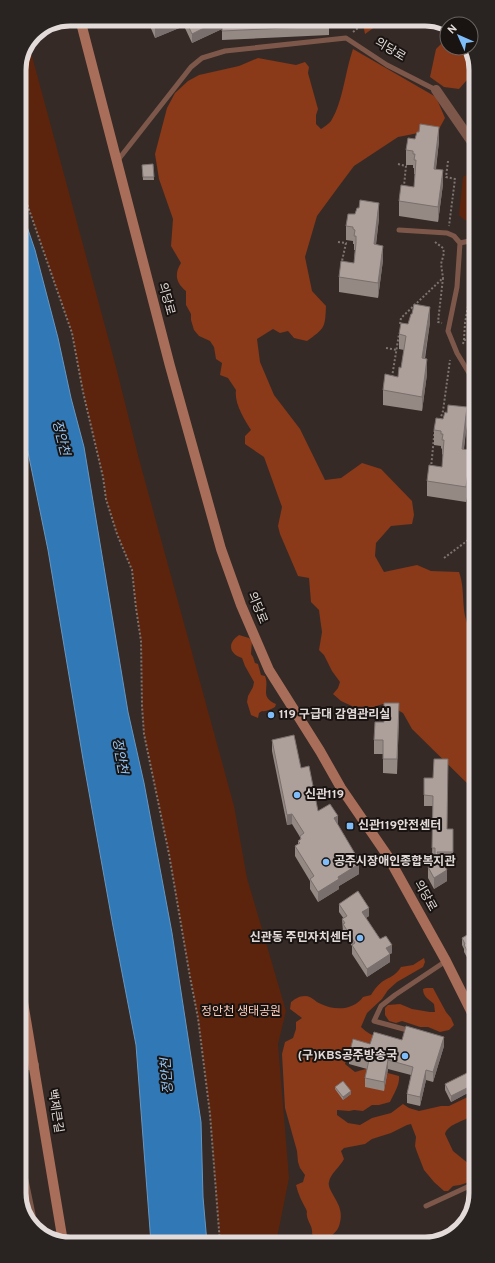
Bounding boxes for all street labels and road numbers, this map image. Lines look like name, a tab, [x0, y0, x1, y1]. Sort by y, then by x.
street label: 의당로	[372, 35, 408, 65]
street label: 의당로	[154, 281, 178, 317]
street label: 의당로	[243, 590, 271, 626]
street label: 의당로	[410, 878, 440, 914]
street label: 백제큰길	[44, 1088, 66, 1134]

